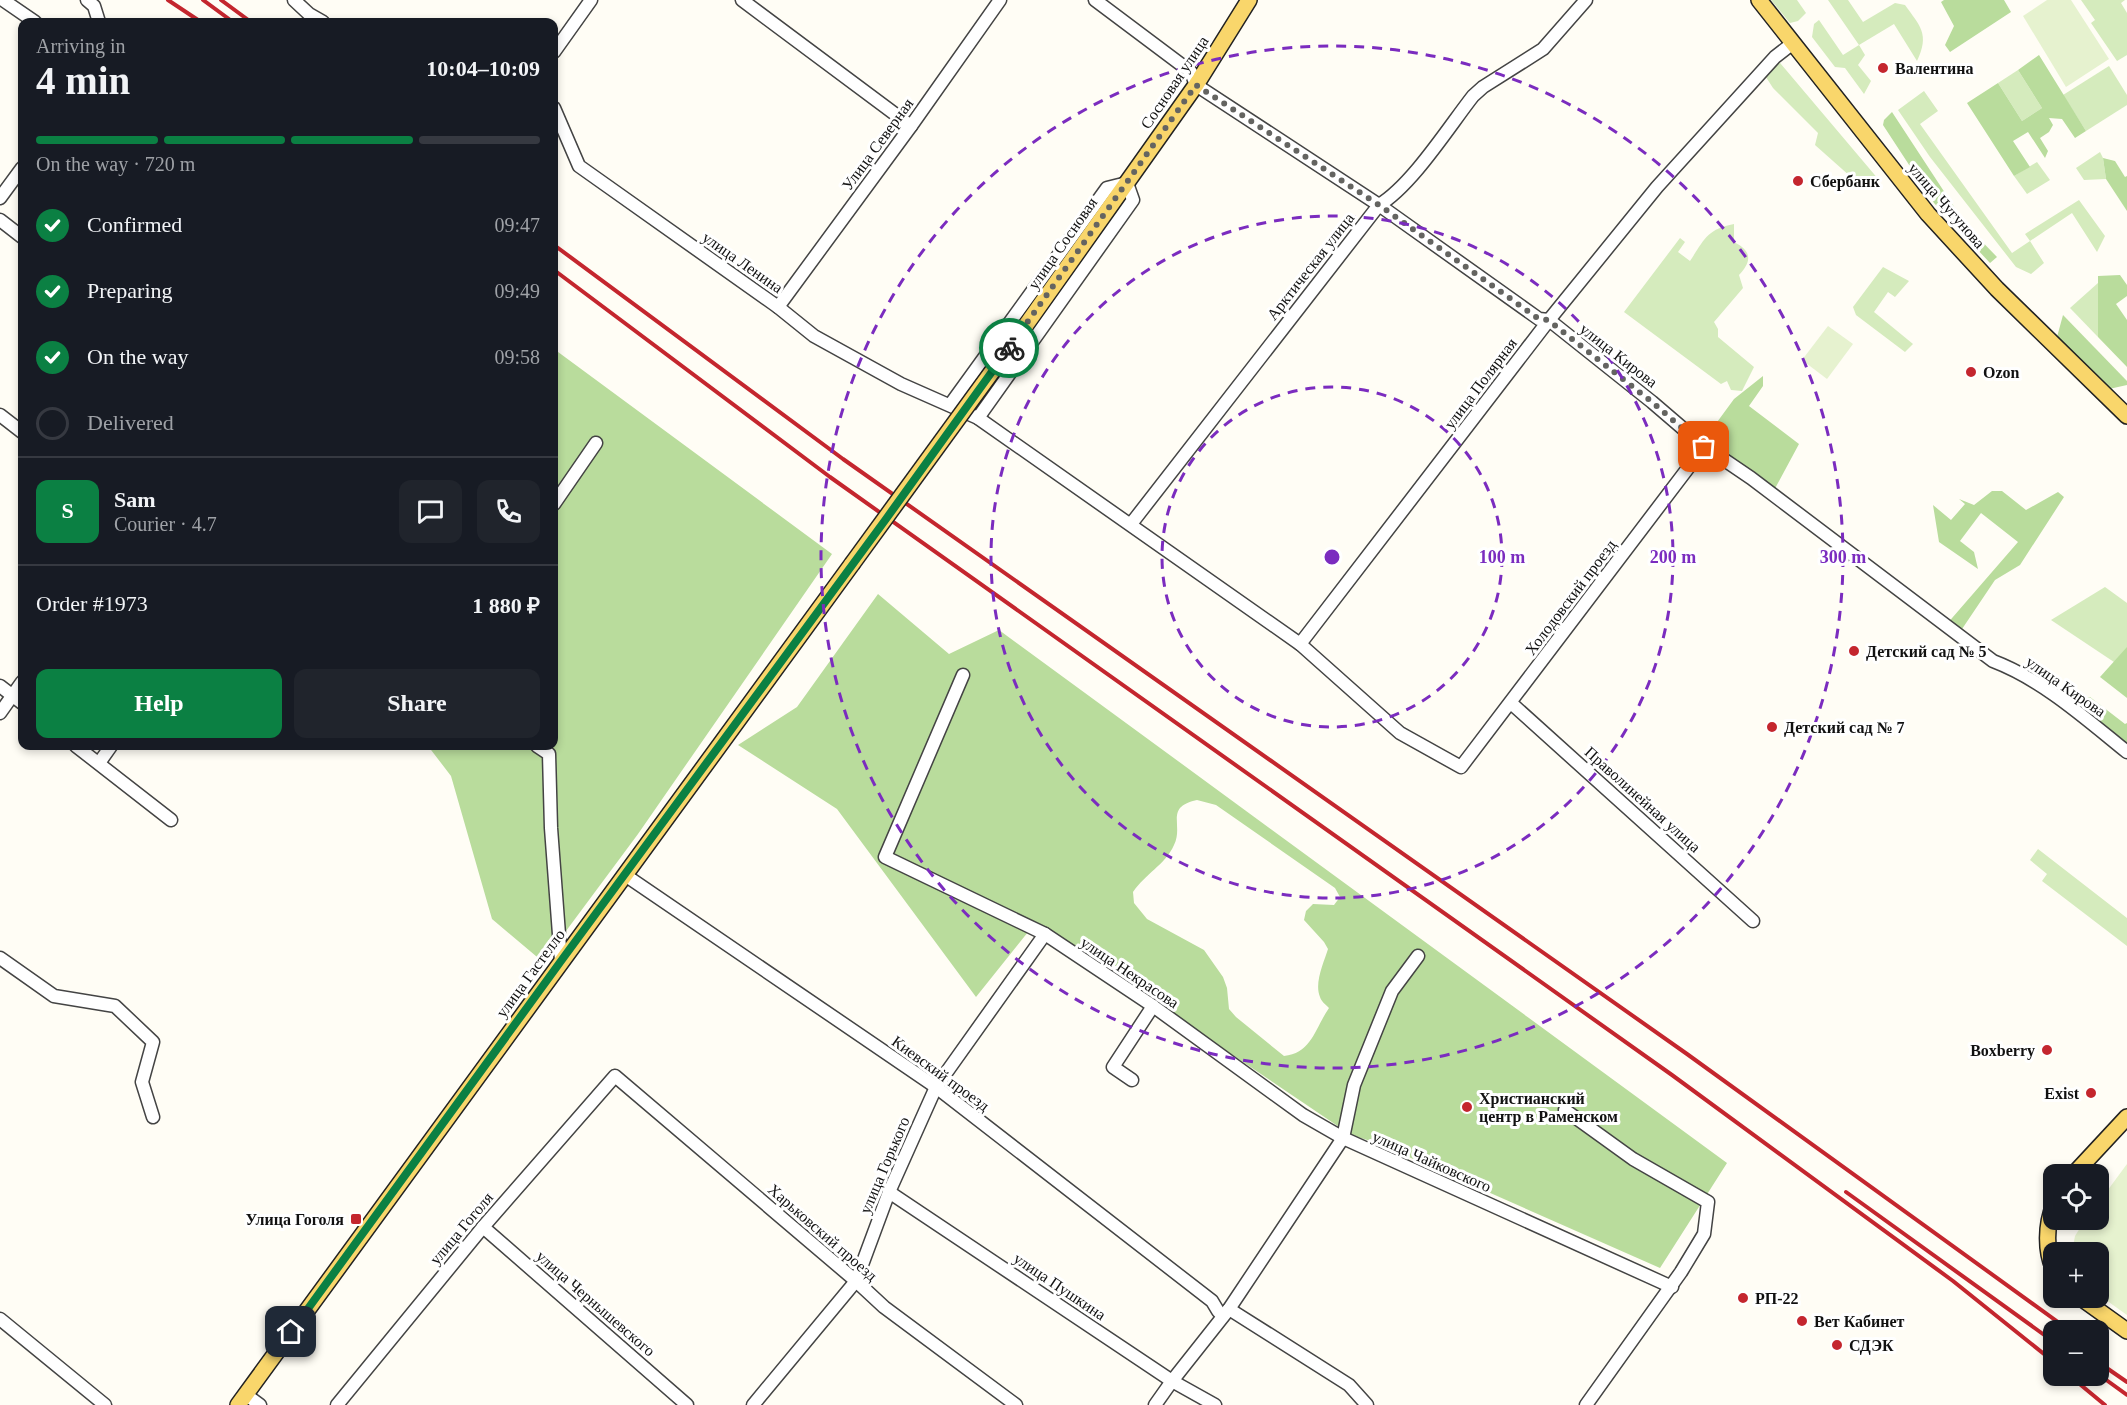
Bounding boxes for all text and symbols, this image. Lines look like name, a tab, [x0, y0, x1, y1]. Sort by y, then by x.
street label: Сосновая улица	[1137, 33, 1212, 132]
text: Arriving in	[36, 35, 125, 57]
text: 10:04–10:09	[426, 56, 540, 81]
text: 4 min	[36, 59, 130, 102]
place label: Валентина	[1895, 60, 1973, 77]
marker: Валентина	[1876, 61, 1890, 75]
street label: Улица Северная	[838, 95, 918, 194]
text: On the way · 720 m	[36, 153, 195, 175]
street label: улица Чугунова	[1904, 159, 1988, 252]
place label: Сбербанк	[1810, 173, 1881, 191]
marker: Сбербанк	[1791, 174, 1805, 188]
street label: улица Сосновая	[1024, 194, 1102, 293]
icon: check	[36, 209, 69, 242]
street label: Арктическая улица	[1263, 210, 1358, 324]
text: Confirmed	[87, 212, 182, 237]
text: 09:47	[494, 214, 540, 236]
street label: улица Ленина	[699, 228, 786, 297]
icon: check	[36, 275, 69, 308]
text: Preparing	[87, 278, 173, 303]
text: 09:49	[494, 280, 540, 302]
courier	[979, 318, 1039, 378]
street label: улица Кирова	[1576, 320, 1661, 392]
icon: bike	[993, 332, 1026, 365]
street label: улица Полярная	[1441, 334, 1521, 433]
icon: check	[36, 341, 69, 374]
text: On the way	[87, 344, 188, 369]
text: 09:58	[494, 346, 540, 368]
place label: Ozon	[1983, 364, 2020, 381]
marker: Ozon	[1964, 365, 1978, 379]
text: Delivered	[87, 410, 174, 435]
pin	[1678, 421, 1729, 472]
icon: bag	[1687, 430, 1720, 463]
button: chat	[399, 480, 462, 543]
button: phone	[477, 480, 540, 543]
text: Sam	[114, 487, 156, 512]
text: S	[61, 498, 74, 523]
text: Courier · 4.7	[114, 513, 217, 535]
street label: Холодовский проезд	[1522, 536, 1620, 659]
centre of rings	[1322, 547, 1342, 567]
text: 100 m	[1479, 547, 1525, 567]
text: 200 m	[1650, 547, 1696, 567]
text: 300 m	[1820, 547, 1866, 567]
text: Order #1973	[36, 591, 148, 616]
text: 1 880 ₽	[472, 593, 540, 618]
place label: Детский сад № 5	[1866, 643, 1987, 661]
marker: Детский сад № 5	[1847, 644, 1861, 658]
street label: улица Кирова	[2022, 653, 2109, 721]
button: Help	[36, 669, 282, 738]
button: Share	[294, 669, 540, 738]
place label: Детский сад № 7	[1784, 719, 1905, 737]
marker: Детский сад № 7	[1765, 720, 1779, 734]
street label: Праволинейная улица	[1581, 743, 1704, 856]
street label: улица Гастелло	[493, 926, 569, 1021]
street label: улица Некрасова	[1077, 933, 1182, 1012]
street label: Киевский проезд	[888, 1032, 993, 1115]
place label: Boxberry	[1970, 1042, 2035, 1060]
marker: Boxberry	[2040, 1043, 2054, 1057]
place label: Exist	[2044, 1085, 2080, 1102]
marker: Exist	[2084, 1086, 2098, 1100]
place label: Христианский центр в Раменском	[1479, 1090, 1618, 1126]
marker: Христианский центр в Раменском	[1460, 1100, 1474, 1114]
street label: улица Горького	[856, 1114, 913, 1217]
street label: улица Чайковского	[1369, 1128, 1494, 1196]
map controls	[2043, 1164, 2109, 1386]
button: locate	[2043, 1164, 2109, 1230]
street label: Харьковский проезд	[764, 1180, 881, 1285]
street label: улица Гоголя	[426, 1188, 498, 1268]
place label: Улица Гоголя	[246, 1211, 344, 1228]
marker: Улица Гоголя	[349, 1212, 363, 1226]
button: +	[2043, 1242, 2109, 1308]
street label: улица Чернышевского	[532, 1247, 658, 1360]
street label: улица Пушкина	[1010, 1249, 1109, 1324]
place label: РП-22	[1755, 1290, 1799, 1307]
marker: РП-22	[1736, 1291, 1750, 1305]
pin	[265, 1306, 316, 1357]
place label: Вет Кабинет	[1814, 1313, 1905, 1330]
marker: Вет Кабинет	[1795, 1314, 1809, 1328]
icon: home	[274, 1315, 307, 1348]
button: −	[2043, 1320, 2109, 1386]
place label: СДЭК	[1849, 1337, 1894, 1355]
marker: СДЭК	[1830, 1338, 1844, 1352]

